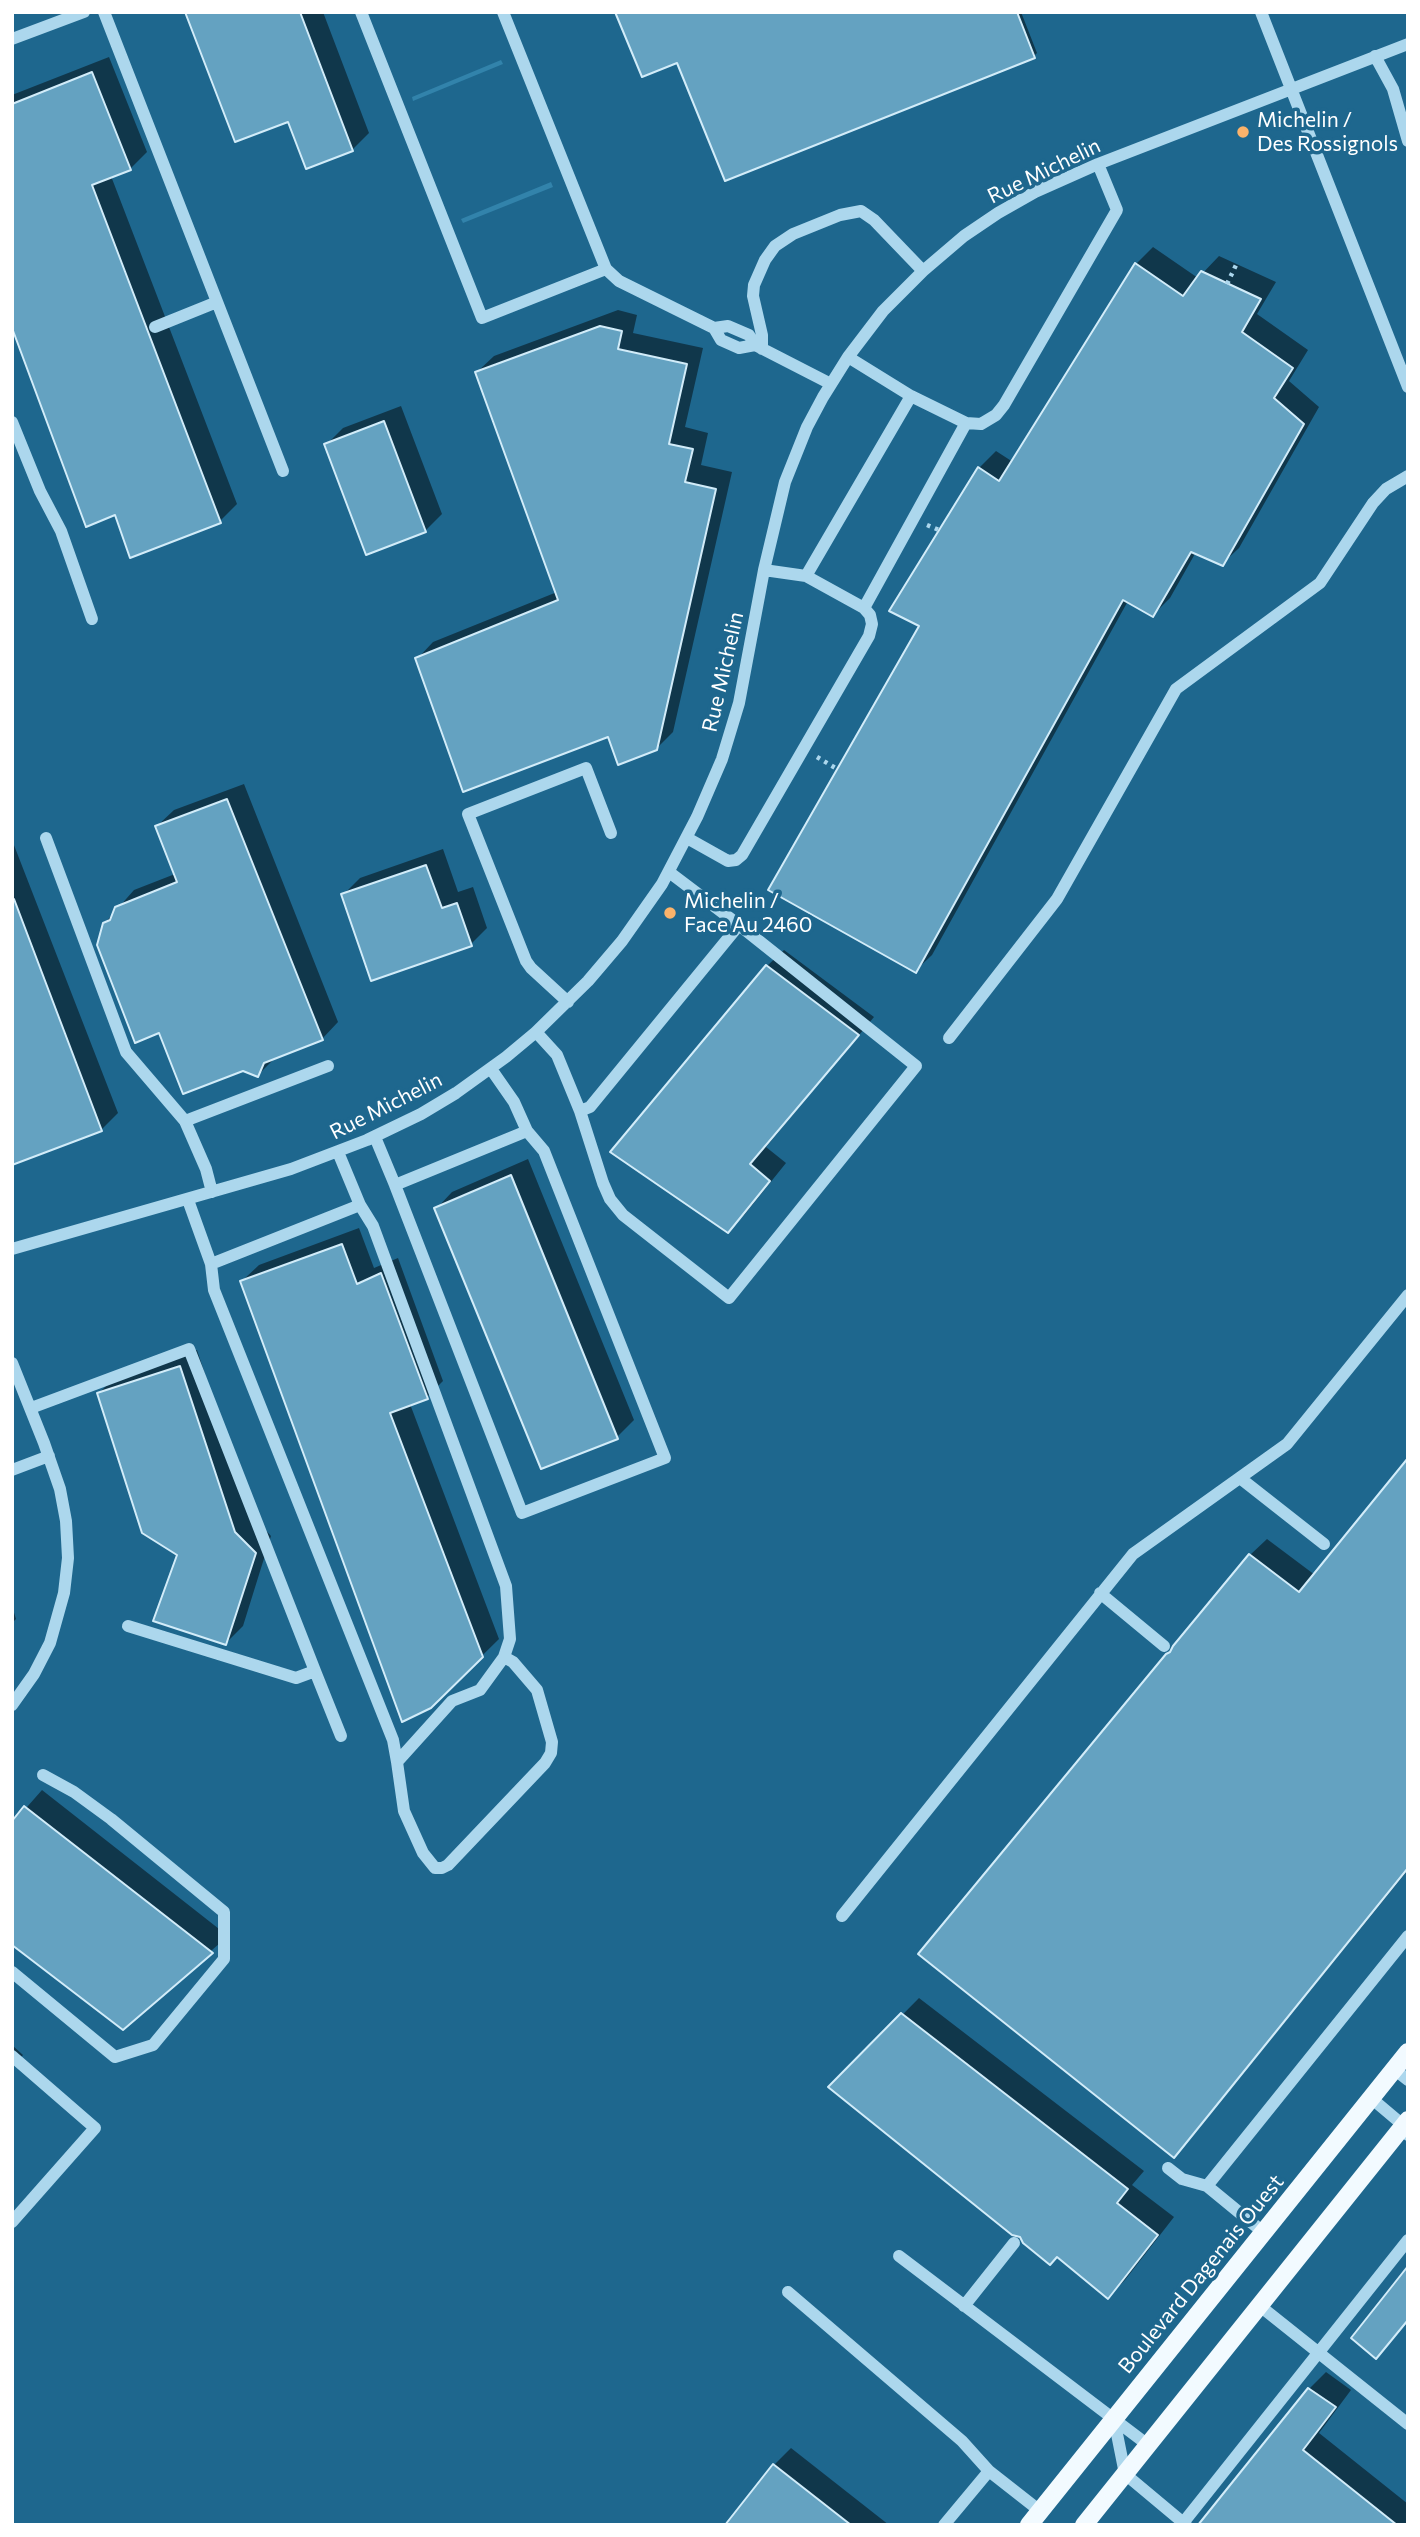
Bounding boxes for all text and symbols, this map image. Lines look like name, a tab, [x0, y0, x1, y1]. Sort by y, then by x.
place label: Michelin / Des Rossignols	[1257, 107, 1398, 157]
marker: Michelin / Des Rossignols	[1235, 124, 1251, 140]
street label: Rue Michelin	[983, 133, 1105, 209]
street label: Rue Michelin	[697, 609, 749, 735]
place label: Michelin / Face Au 2460	[684, 888, 812, 938]
marker: Michelin / Face Au 2460	[662, 905, 678, 921]
street label: Rue Michelin	[326, 1067, 446, 1145]
street label: Boulevard Dagenais Ouest	[1113, 2170, 1289, 2378]

